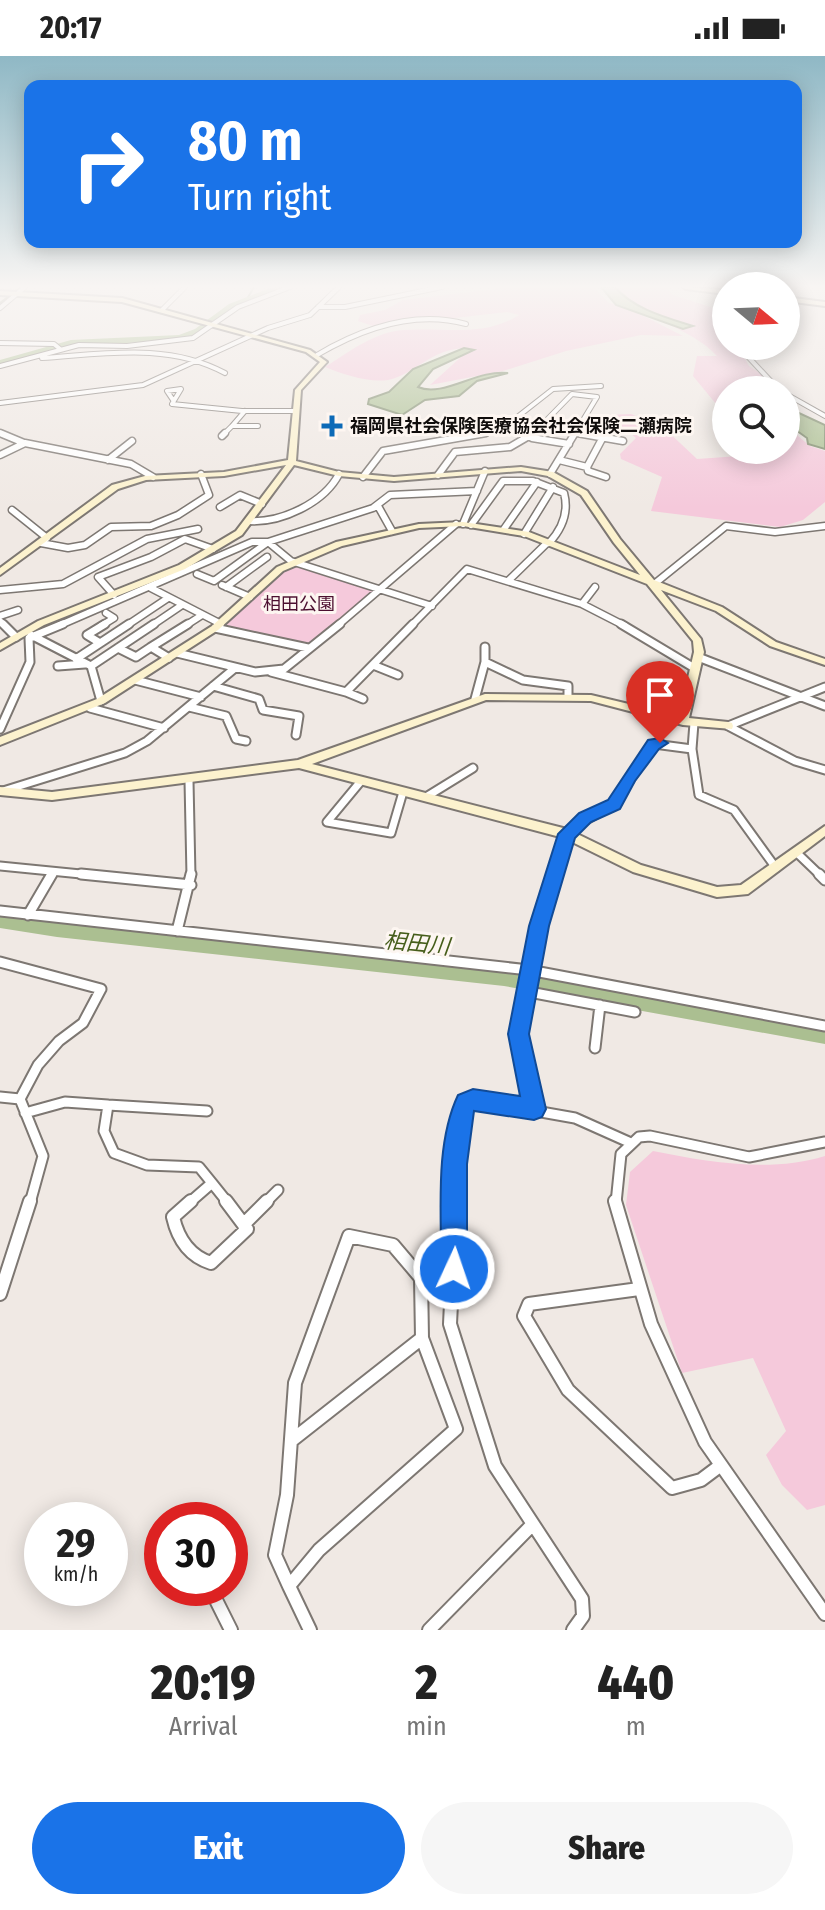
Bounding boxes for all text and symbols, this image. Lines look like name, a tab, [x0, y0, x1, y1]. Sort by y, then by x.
text: 20:17	[40, 10, 102, 46]
text: 80 m	[188, 108, 303, 175]
icon: right	[56, 112, 160, 216]
text: Turn right	[188, 176, 331, 220]
north arrow	[712, 272, 800, 360]
map controls	[712, 272, 800, 464]
button: search	[712, 376, 800, 464]
marker: 福岡県社会保険医療協会社会保険二瀬病院	[321, 415, 343, 437]
place label: 福岡県社会保険医療協会社会保険二瀬病院	[350, 415, 692, 437]
park label: 相田公園	[263, 593, 335, 615]
pin	[626, 661, 694, 743]
icon: arrive	[638, 673, 682, 717]
water label: 相田川	[383, 927, 453, 961]
position arrow	[412, 1227, 496, 1311]
speed limit sign: 30	[144, 1502, 248, 1606]
text: 29	[56, 1520, 95, 1568]
text: km/h	[54, 1562, 98, 1586]
text: 20:19	[151, 1654, 256, 1712]
text: 2	[415, 1654, 438, 1712]
text: 440	[597, 1654, 674, 1712]
text: Arrival	[169, 1711, 238, 1742]
text: min	[406, 1711, 447, 1742]
text: m	[626, 1711, 646, 1742]
button: Exit	[32, 1802, 405, 1894]
button: Share	[421, 1802, 793, 1894]

